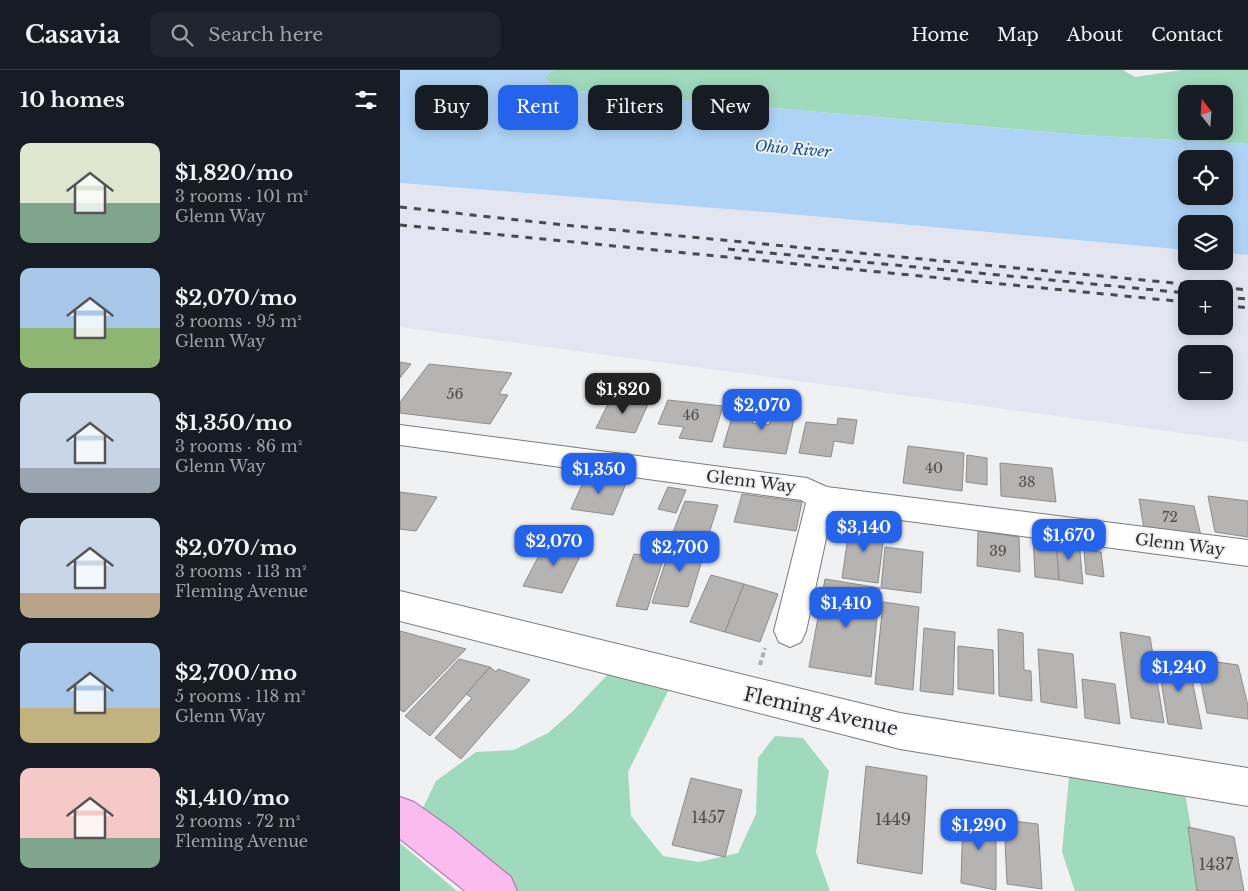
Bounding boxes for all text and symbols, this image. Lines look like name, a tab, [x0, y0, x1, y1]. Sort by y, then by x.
search box	[150, 12, 500, 57]
text: Casavia	[25, 20, 120, 49]
icon: search	[168, 21, 196, 49]
text: Search here	[208, 23, 323, 46]
text: Home	[911, 24, 969, 46]
text: Map	[997, 24, 1039, 46]
text: About	[1067, 24, 1123, 46]
text: Contact	[1151, 24, 1223, 46]
chip: Buy	[415, 85, 488, 130]
chip: Rent	[498, 85, 578, 130]
chip: Filters	[588, 85, 682, 130]
chip: New	[692, 85, 769, 130]
north arrow	[1178, 85, 1232, 140]
map controls	[1178, 85, 1233, 400]
icon: filters	[352, 86, 380, 114]
text: 10 homes	[20, 87, 125, 113]
water label: Ohio River	[754, 136, 833, 161]
button: locate	[1178, 150, 1233, 205]
text: $1,820/mo	[175, 160, 293, 186]
icon: home	[60, 163, 120, 223]
text: 3 rooms · 101 m²	[175, 186, 308, 206]
text: Glenn Way	[175, 206, 265, 226]
button: layers	[1178, 215, 1233, 270]
button: +	[1178, 280, 1233, 335]
text: $2,070/mo	[175, 285, 297, 311]
icon: home	[60, 288, 120, 348]
text: 3 rooms · 95 m²	[175, 311, 302, 331]
text: Glenn Way	[175, 331, 265, 351]
button: −	[1178, 345, 1233, 400]
pin: $1,820	[582, 372, 664, 415]
text: $1,820	[596, 379, 650, 399]
house number: 56	[447, 385, 463, 403]
pin: $2,070	[721, 388, 803, 431]
text: $2,070	[733, 395, 791, 415]
house number: 46	[682, 406, 700, 424]
text: $1,350/mo	[175, 410, 292, 436]
icon: home	[60, 413, 120, 473]
text: 3 rooms · 86 m²	[175, 436, 302, 456]
pin: $1,350	[558, 452, 640, 495]
text: Glenn Way	[175, 456, 265, 476]
text: $1,350	[572, 459, 626, 479]
house number: 40	[925, 459, 943, 477]
street label: Glenn Way	[705, 466, 798, 497]
house number: 38	[1018, 473, 1036, 491]
house number: 72	[1162, 508, 1178, 526]
pin: $3,140	[823, 510, 905, 553]
text: $3,140	[837, 517, 891, 537]
pin: $1,670	[1028, 518, 1110, 561]
pin: $2,070	[513, 524, 595, 567]
text: $1,670	[1043, 525, 1095, 545]
street label: Glenn Way	[1134, 529, 1227, 560]
pin: $2,700	[639, 530, 721, 573]
text: $2,070	[525, 531, 583, 551]
text: $2,070/mo	[175, 535, 297, 561]
text: $2,700	[651, 537, 709, 557]
icon: home	[60, 538, 120, 598]
house number: 39	[989, 542, 1007, 560]
text: 3 rooms · 113 m²	[175, 561, 306, 581]
text: Fleming Avenue	[175, 581, 308, 601]
pin: $1,410	[805, 586, 887, 629]
text: $1,410	[820, 593, 872, 613]
pin: $1,240	[1138, 650, 1220, 693]
text: $1,240	[1152, 657, 1206, 677]
text: $2,700/mo	[175, 660, 297, 686]
icon: home	[60, 663, 120, 723]
street label: Fleming Avenue	[741, 683, 900, 740]
text: 5 rooms · 118 m²	[175, 686, 306, 706]
text: Glenn Way	[175, 706, 265, 726]
text: $1,410/mo	[175, 785, 289, 811]
icon: home	[60, 788, 120, 848]
house number: 1457	[691, 807, 726, 827]
pin: $1,290	[938, 808, 1020, 851]
house number: 1449	[875, 809, 911, 829]
text: 2 rooms · 72 m²	[175, 811, 300, 831]
text: $1,290	[952, 815, 1006, 835]
text: Fleming Avenue	[175, 831, 308, 851]
house number: 1437	[1199, 854, 1234, 874]

